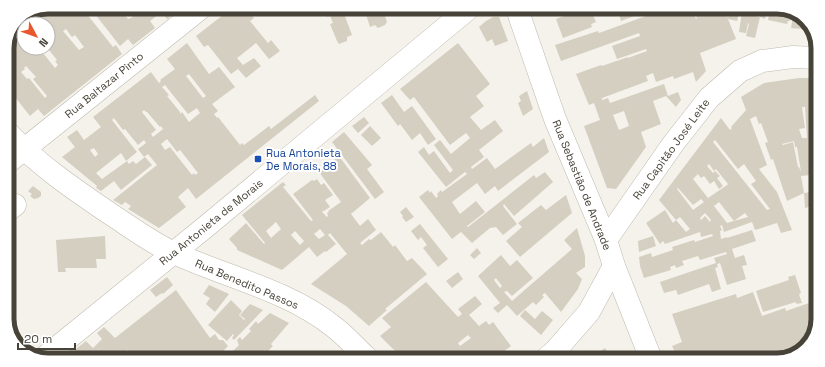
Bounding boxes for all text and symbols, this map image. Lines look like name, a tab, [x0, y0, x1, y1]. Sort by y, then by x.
north arrow	[16, 16, 56, 56]
text: N	[36, 35, 51, 50]
street label: Rua Baltazar Pinto	[62, 49, 146, 121]
street label: Rua Capitão José Leite	[630, 96, 712, 202]
street label: Rua Sebastião de Andrade	[549, 118, 615, 252]
place label: Rua Antonieta De Morais, 88	[266, 146, 342, 173]
marker: Rua Antonieta De Morais, 88	[253, 154, 263, 164]
street label: Rua Antonieta de Morais	[156, 176, 266, 268]
street label: Rua Benedito Passos	[193, 256, 301, 312]
scale bar	[18, 325, 75, 351]
text: 20 m	[24, 331, 52, 347]

